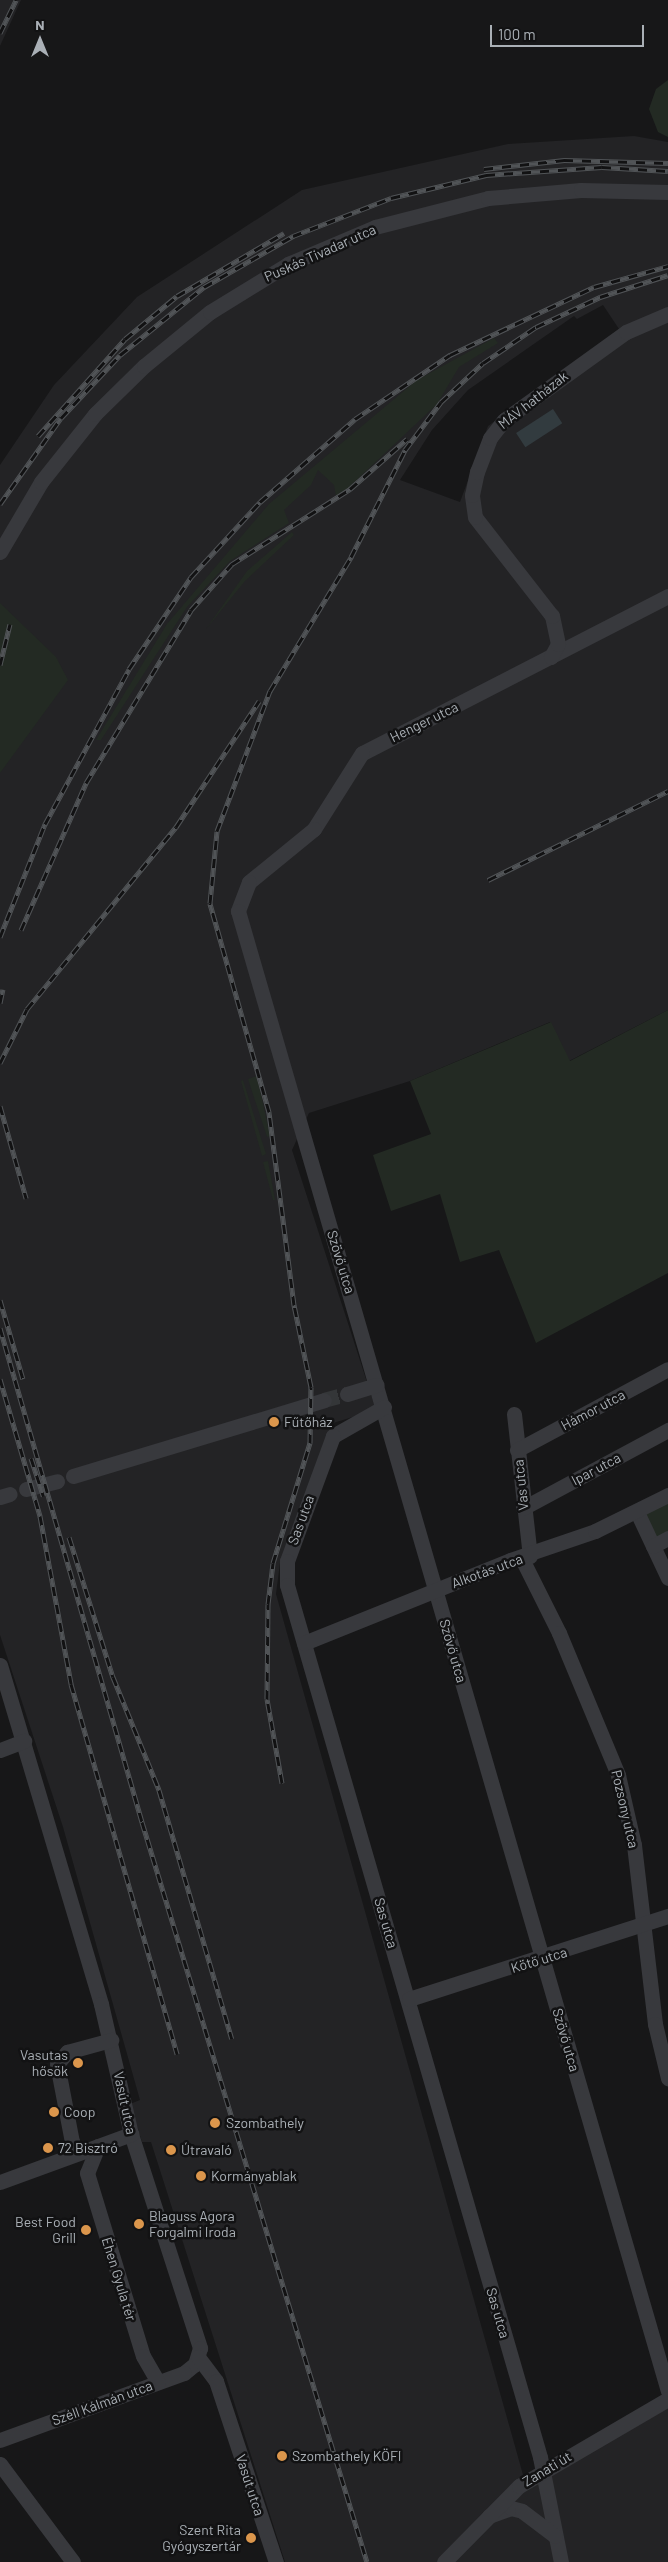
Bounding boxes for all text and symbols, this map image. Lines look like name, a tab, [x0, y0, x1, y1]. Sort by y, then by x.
north arrow	[15, 15, 65, 65]
scale bar	[493, 15, 647, 47]
text: N	[35, 16, 45, 33]
text: 100 m	[498, 25, 536, 43]
street label: Puskás Tivadar utca	[261, 221, 379, 285]
street label: MÁV hatházak	[495, 368, 571, 432]
street label: Henger utca	[387, 698, 461, 746]
street label: Szövő utca	[323, 1228, 359, 1296]
street label: Hámor utca	[558, 1386, 628, 1434]
place label: Fűtőház	[284, 1414, 333, 1430]
marker: Fűtőház	[268, 1416, 280, 1428]
street label: Ipar utca	[569, 1449, 623, 1489]
street label: Vas utca	[510, 1459, 532, 1511]
street label: Sas utca	[284, 1493, 318, 1547]
street label: Alkotás utca	[449, 1550, 525, 1592]
street label: Szövő utca	[436, 1617, 470, 1685]
street label: Pozsony utca	[608, 1768, 642, 1850]
street label: Sas utca	[371, 1896, 401, 1950]
street label: Kötő utca	[509, 1944, 569, 1976]
street label: Szövő utca	[549, 2006, 583, 2074]
place label: Vasutas hősök	[20, 2047, 68, 2080]
marker: Vasutas hősök	[72, 2057, 84, 2069]
street label: Vasút utca	[110, 2070, 140, 2136]
place label: Coop	[64, 2104, 95, 2120]
marker: Coop	[48, 2106, 60, 2118]
place label: Szombathely	[226, 2115, 304, 2131]
marker: Szombathely	[208, 2116, 222, 2130]
place label: 72 Bisztró	[58, 2140, 118, 2156]
marker: 72 Bisztró	[42, 2142, 54, 2154]
place label: Útravaló	[181, 2142, 232, 2158]
marker: Útravaló	[165, 2144, 177, 2156]
place label: Kormányablak	[211, 2168, 297, 2184]
marker: Kormányablak	[195, 2170, 207, 2182]
place label: Blaguss Agora Forgalmi Iroda	[149, 2208, 236, 2240]
place label: Best Food Grill	[15, 2214, 76, 2246]
marker: Blaguss Agora Forgalmi Iroda	[133, 2218, 145, 2230]
marker: Best Food Grill	[80, 2224, 92, 2236]
street label: Éhen Gyula tér	[98, 2235, 140, 2323]
street label: Sas utca	[483, 2286, 513, 2340]
street label: Széll Kálmán utca	[49, 2377, 155, 2429]
place label: Szombathely KÖFI	[292, 2448, 401, 2464]
street label: Zanati út	[520, 2448, 574, 2490]
marker: Szombathely KÖFI	[276, 2450, 288, 2462]
street label: Vasút utca	[232, 2452, 268, 2518]
place label: Szent Rita Gyógyszertár	[162, 2522, 241, 2554]
marker: Szent Rita Gyógyszertár	[245, 2532, 257, 2544]

